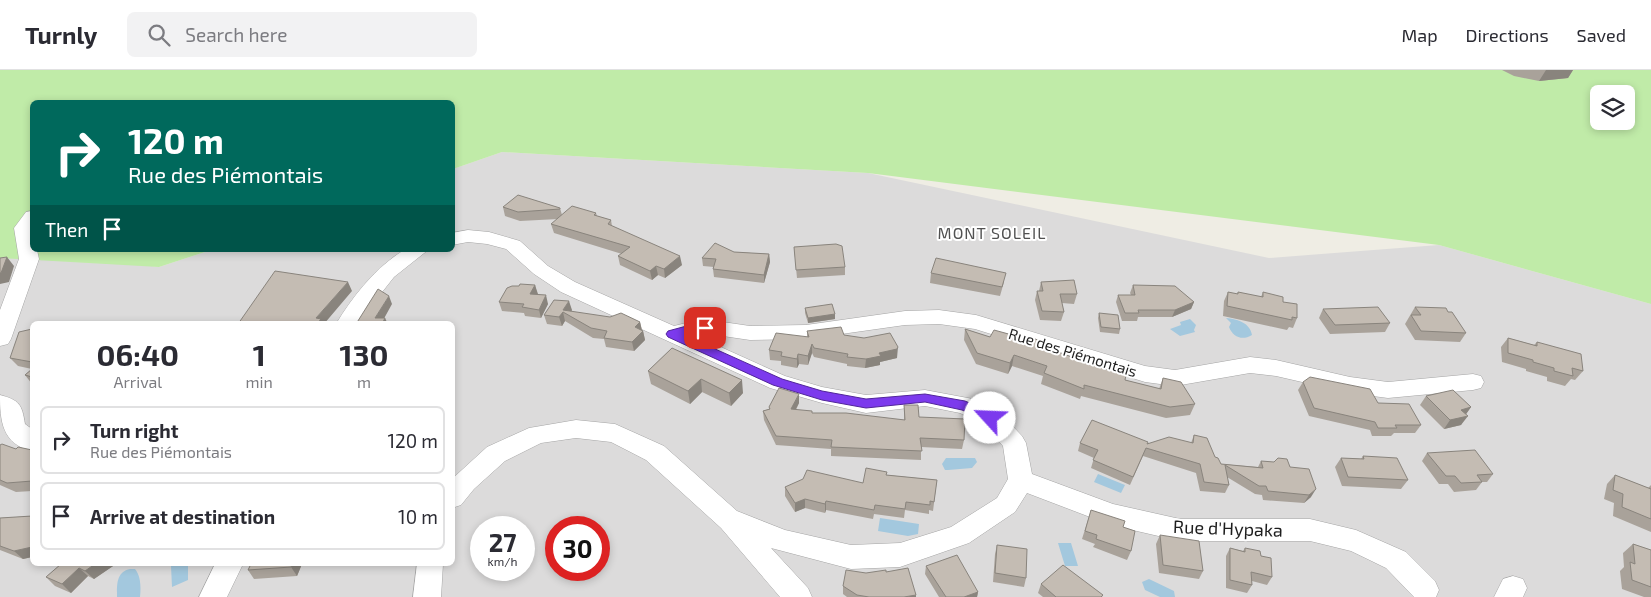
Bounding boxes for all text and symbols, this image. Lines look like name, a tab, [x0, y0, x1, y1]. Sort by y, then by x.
search box	[127, 12, 477, 57]
text: Turnly	[25, 20, 97, 49]
icon: search	[145, 21, 173, 49]
text: Search here	[185, 23, 287, 46]
text: Map	[1401, 24, 1438, 46]
text: Directions	[1466, 24, 1549, 46]
text: Saved	[1577, 24, 1626, 46]
map controls	[1590, 85, 1635, 130]
button: layers	[1590, 85, 1635, 130]
text: 120 m	[128, 119, 224, 161]
icon: right	[45, 120, 110, 185]
text: Rue des Piémontais	[128, 161, 323, 187]
icon: arrive	[98, 215, 126, 243]
text: Then	[45, 218, 88, 241]
district label: MONT SOLEIL	[938, 223, 1046, 242]
pin	[684, 307, 726, 349]
icon: arrive	[691, 314, 719, 342]
street label: Rue des Piémontais	[1007, 324, 1139, 380]
text: 06:40	[97, 336, 179, 372]
text: 1	[253, 336, 266, 372]
text: 130	[339, 336, 388, 372]
text: Arrival	[113, 372, 162, 391]
text: min	[246, 372, 273, 391]
text: m	[357, 372, 371, 391]
position arrow	[963, 391, 1015, 443]
text: Turn right	[90, 419, 178, 442]
icon: right	[47, 426, 75, 454]
text: 120 m	[387, 429, 438, 452]
text: Rue des Piémontais	[90, 442, 232, 461]
icon: arrive	[47, 502, 75, 530]
text: Arrive at destination	[90, 505, 275, 528]
text: 10 m	[398, 505, 438, 528]
street label: Rue d'Hypaka	[1173, 515, 1283, 541]
speed limit sign: 30	[545, 516, 610, 581]
text: 27	[489, 527, 516, 557]
text: km/h	[488, 554, 517, 568]

